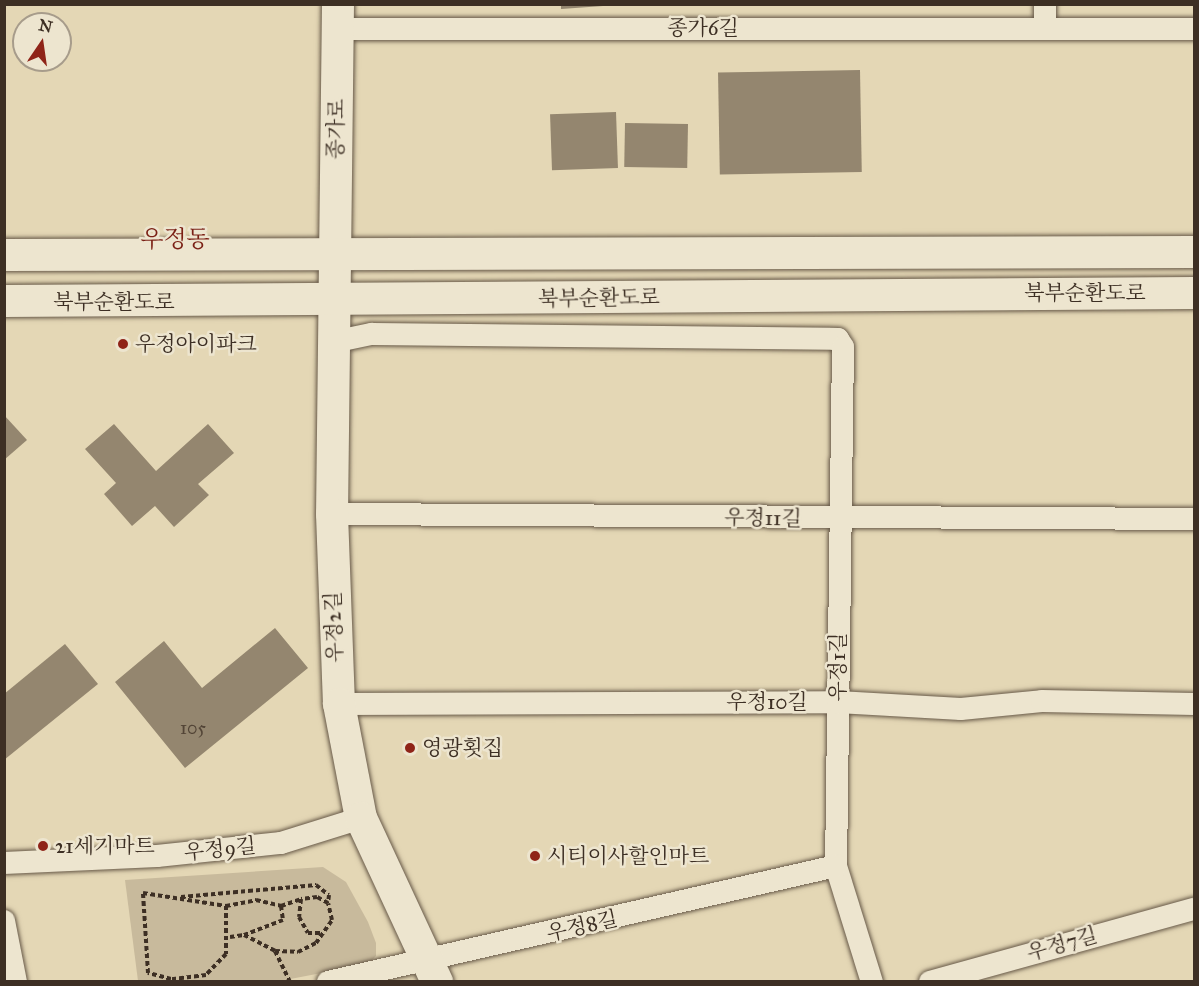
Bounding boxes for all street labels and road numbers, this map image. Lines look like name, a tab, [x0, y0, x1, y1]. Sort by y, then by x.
street label: 종가6길	[667, 15, 739, 41]
street label: 종가로	[323, 98, 349, 160]
street label: 북부순환도로	[1024, 280, 1146, 306]
street label: 북부순환도로	[538, 284, 660, 312]
street label: 북부순환도로	[53, 289, 175, 315]
street label: 우정11길	[724, 505, 802, 531]
street label: 우정2길	[320, 591, 348, 663]
street label: 우정1길	[825, 632, 851, 702]
street label: 우정10길	[726, 689, 808, 715]
street label: 우정9길	[183, 833, 257, 865]
street label: 우정8길	[544, 906, 620, 946]
street label: 우정7길	[1024, 922, 1100, 966]

